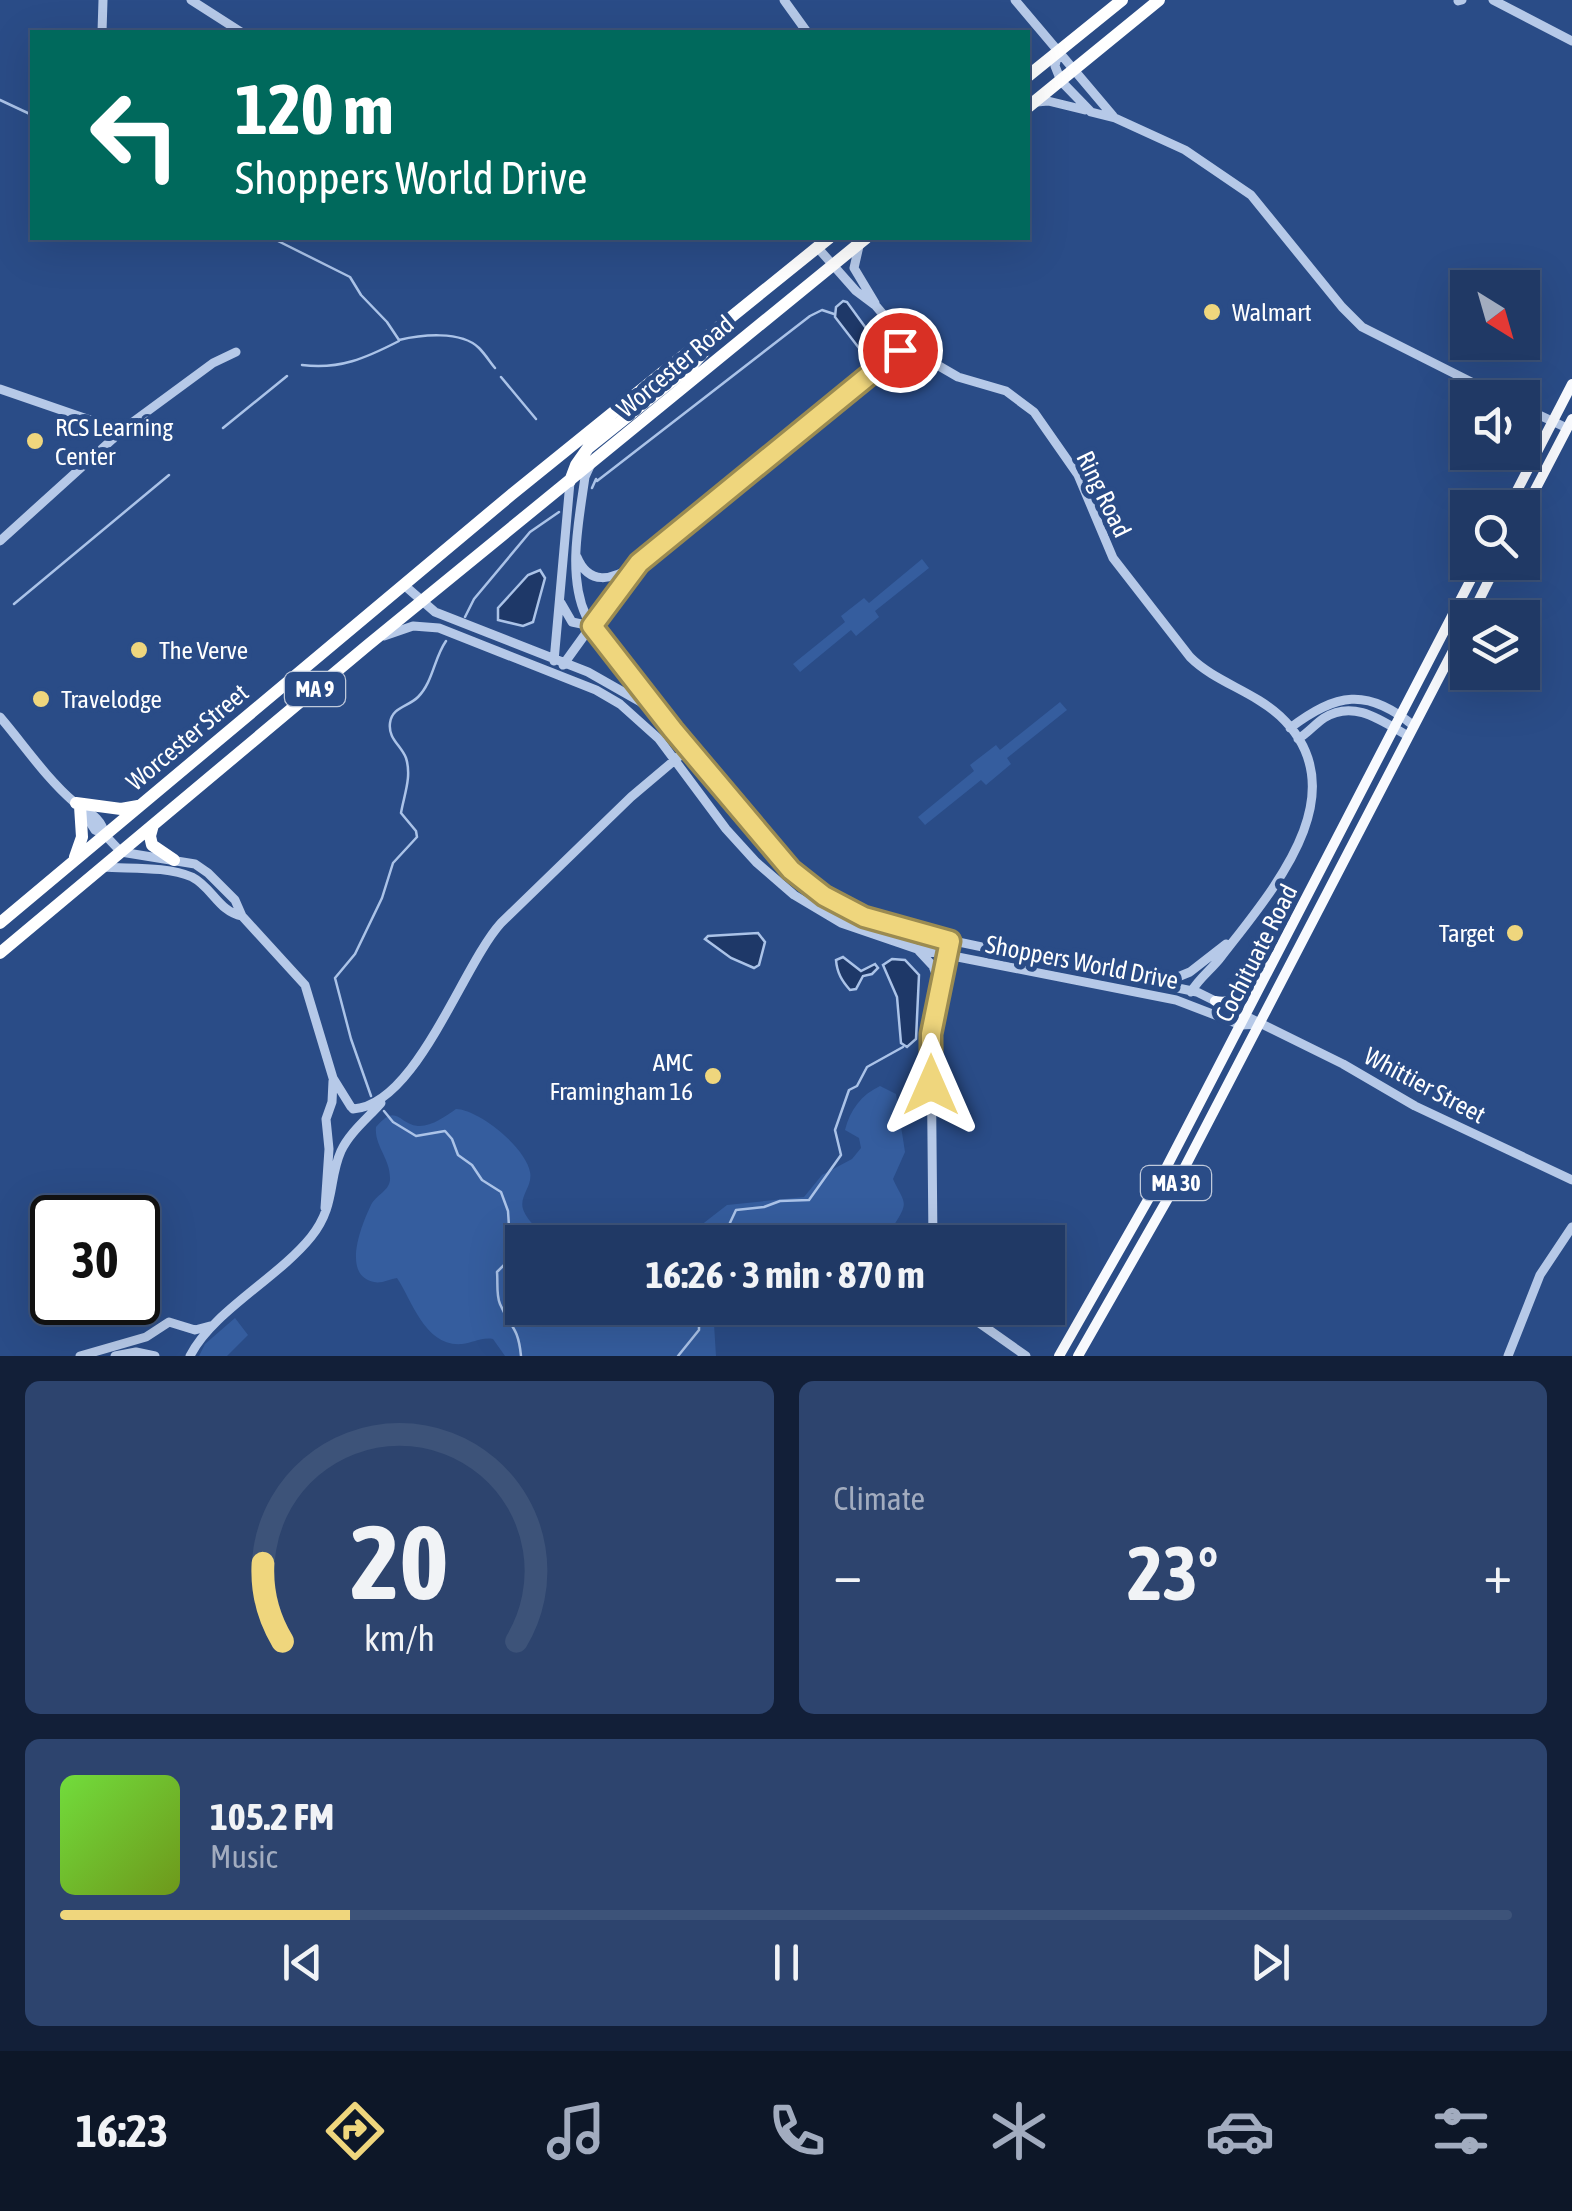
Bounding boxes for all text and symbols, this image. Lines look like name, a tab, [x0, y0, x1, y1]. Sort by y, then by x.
text: 120 m	[235, 69, 394, 149]
icon: left	[70, 70, 200, 200]
text: Shoppers World Drive	[235, 152, 587, 204]
north arrow	[1450, 270, 1540, 360]
map controls	[1450, 270, 1540, 690]
place label: Walmart	[1232, 298, 1312, 326]
marker: Walmart	[1201, 301, 1223, 323]
pin	[858, 308, 943, 393]
street label: Worcester Road	[611, 309, 739, 423]
icon: arrive	[873, 323, 928, 378]
button: sound	[1450, 380, 1540, 470]
place label: RCS Learning Center	[55, 413, 173, 470]
marker: RCS Learning Center	[24, 430, 46, 452]
street label: Ring Road	[1071, 446, 1137, 542]
button: search	[1450, 490, 1540, 580]
button: layers	[1450, 600, 1540, 690]
place label: The Verve	[159, 636, 248, 664]
marker: The Verve	[128, 639, 150, 661]
road number: MA 9	[285, 672, 345, 706]
street label: Worcester Street	[121, 678, 253, 796]
place label: Travelodge	[61, 685, 162, 713]
marker: Travelodge	[30, 688, 52, 710]
street label: Cochituate Road	[1209, 880, 1303, 1026]
place label: Target	[1439, 919, 1495, 947]
marker: Target	[1504, 922, 1526, 944]
street label: Shoppers World Drive	[983, 930, 1181, 994]
position arrow	[879, 1033, 983, 1137]
street label: Whittier Street	[1360, 1041, 1490, 1129]
place label: AMC Framingham 16	[550, 1048, 693, 1105]
marker: AMC Framingham 16	[702, 1065, 724, 1087]
road number: MA 30	[1141, 1166, 1211, 1200]
speed limit sign: 30	[30, 1195, 160, 1325]
text: 16:26 · 3 min · 870 m	[645, 1253, 925, 1296]
text: Climate	[834, 1480, 925, 1517]
text: 20	[350, 1502, 448, 1621]
text: 23°	[1127, 1530, 1218, 1616]
text: −	[834, 1542, 862, 1605]
text: +	[1483, 1542, 1512, 1605]
text: km/h	[364, 1618, 435, 1659]
text: 105.2 FM	[210, 1795, 334, 1838]
text: Music	[210, 1838, 277, 1875]
icon: previous	[275, 1935, 330, 1990]
icon: pause	[759, 1935, 814, 1990]
icon: next	[1243, 1935, 1298, 1990]
icon: directions	[320, 2096, 390, 2166]
icon: music	[541, 2096, 611, 2166]
icon: phone	[762, 2096, 832, 2166]
icon: climate	[984, 2096, 1054, 2166]
icon: car	[1205, 2096, 1275, 2166]
icon: filters	[1426, 2096, 1496, 2166]
text: 16:23	[76, 2105, 168, 2157]

